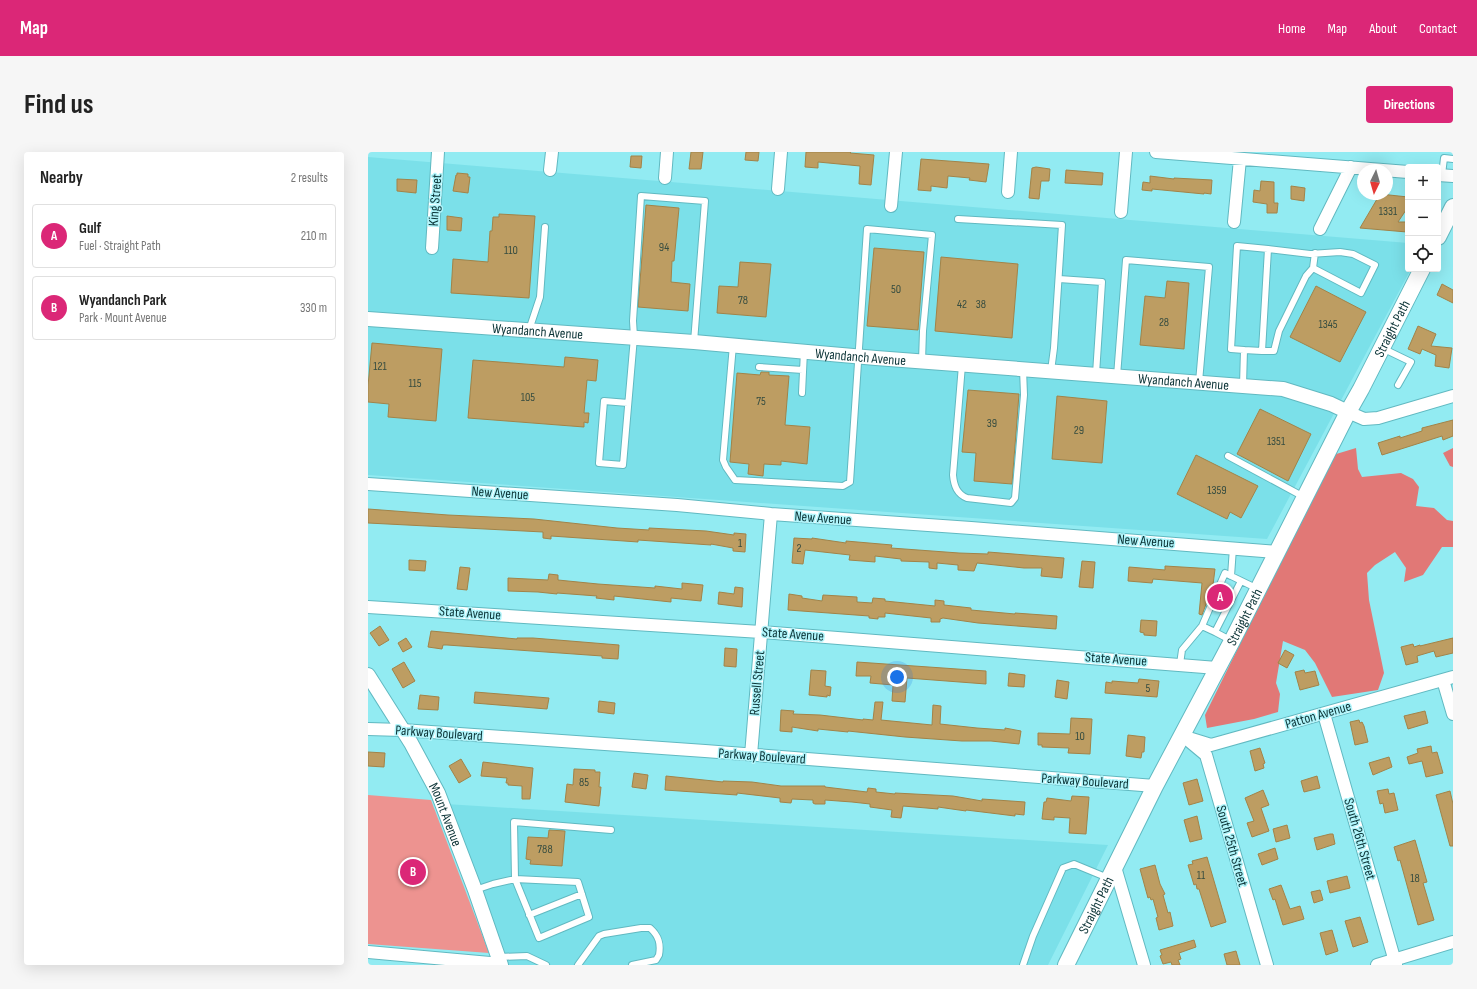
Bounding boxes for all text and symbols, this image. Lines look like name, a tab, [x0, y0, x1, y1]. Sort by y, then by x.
text: Map	[20, 17, 48, 40]
text: Home	[1278, 20, 1306, 37]
text: Map	[1328, 20, 1347, 37]
text: About	[1369, 20, 1397, 37]
text: Contact	[1419, 20, 1457, 37]
button: Directions	[1366, 86, 1453, 123]
text: Find us	[24, 88, 93, 121]
north arrow	[1357, 164, 1393, 200]
map controls	[1405, 164, 1441, 272]
button: +	[1405, 164, 1441, 200]
text: Nearby	[40, 168, 83, 188]
text: 2 results	[291, 170, 328, 186]
street label: King Street	[425, 173, 445, 227]
button: −	[1405, 200, 1441, 236]
house number: 1331	[1379, 204, 1398, 219]
text: Gulf	[79, 219, 101, 238]
text: A	[51, 228, 57, 244]
text: 210 m	[301, 228, 327, 244]
button: locate	[1405, 236, 1441, 272]
text: Fuel · Straight Path	[79, 238, 161, 254]
house number: 94	[659, 240, 669, 255]
house number: 110	[504, 243, 518, 258]
house number: 50	[891, 282, 901, 297]
text: Wyandanch Park	[79, 291, 167, 310]
house number: 78	[738, 293, 748, 308]
house number: 42	[957, 297, 967, 312]
house number: 38	[976, 297, 986, 312]
street label: Straight Path	[1370, 297, 1413, 360]
text: B	[51, 300, 57, 316]
text: 330 m	[300, 300, 327, 316]
text: Park · Mount Avenue	[79, 310, 167, 326]
house number: 28	[1159, 315, 1169, 330]
house number: 1345	[1318, 317, 1338, 332]
street label: Wyandanch Avenue	[492, 319, 584, 343]
street label: Wyandanch Avenue	[814, 344, 907, 369]
house number: 121	[373, 359, 388, 374]
street label: Wyandanch Avenue	[1138, 369, 1230, 393]
house number: 115	[408, 376, 422, 391]
house number: 105	[521, 390, 535, 405]
house number: 75	[756, 394, 766, 409]
house number: 39	[987, 416, 997, 431]
house number: 29	[1074, 423, 1084, 438]
house number: 1351	[1267, 434, 1286, 449]
street label: New Avenue	[471, 483, 529, 503]
house number: 1359	[1207, 483, 1227, 498]
street label: New Avenue	[794, 508, 852, 528]
street label: New Avenue	[1117, 531, 1175, 551]
house number: 1	[738, 536, 743, 551]
house number: 2	[797, 541, 802, 556]
pin: A	[1207, 582, 1233, 612]
street label: Straight Path	[1223, 586, 1266, 648]
street label: State Avenue	[439, 602, 501, 624]
street label: State Avenue	[762, 623, 824, 645]
street label: State Avenue	[1085, 648, 1147, 670]
street label: Russell Street	[746, 650, 768, 716]
your location	[887, 667, 907, 687]
house number: 5	[1146, 681, 1151, 696]
street label: Patton Avenue	[1283, 697, 1353, 733]
street label: Parkway Boulevard	[395, 721, 483, 745]
house number: 10	[1075, 729, 1085, 744]
street label: Parkway Boulevard	[718, 744, 806, 768]
street label: Parkway Boulevard	[1041, 769, 1129, 793]
house number: 85	[579, 775, 589, 790]
street label: Mount Avenue	[425, 780, 466, 849]
street label: South 26th Street	[1340, 796, 1380, 882]
street label: South 25th Street	[1212, 803, 1252, 889]
house number: 788	[537, 842, 553, 857]
pin: B	[400, 857, 426, 887]
house number: 11	[1197, 868, 1206, 883]
house number: 18	[1410, 871, 1420, 886]
street label: Straight Path	[1074, 874, 1117, 936]

